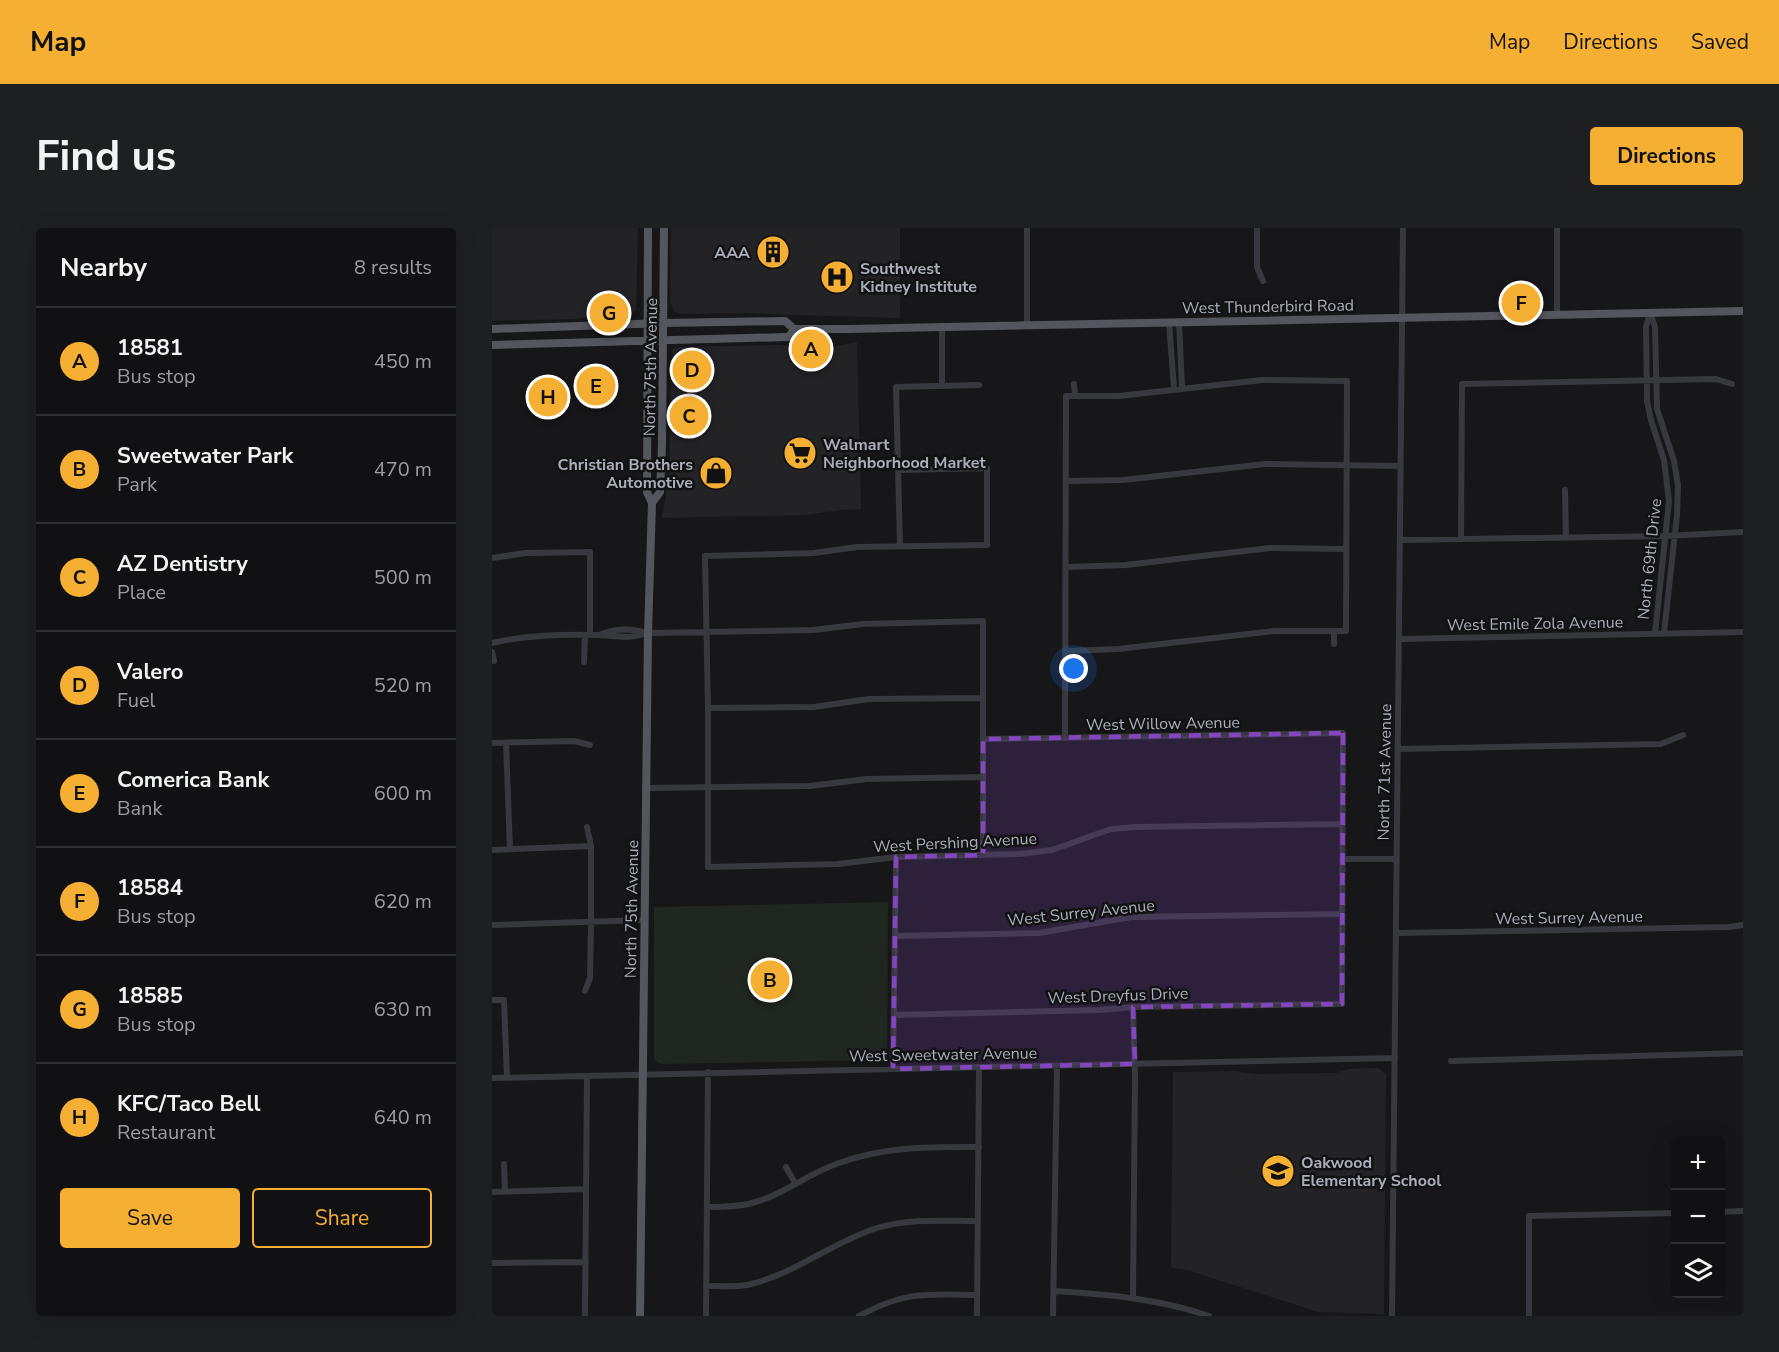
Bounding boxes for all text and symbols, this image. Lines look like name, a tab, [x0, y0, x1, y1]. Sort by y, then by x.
text: Map	[30, 23, 86, 61]
text: Map	[1489, 28, 1530, 56]
text: Directions	[1563, 28, 1658, 56]
text: Saved	[1691, 28, 1749, 56]
button: Directions	[1590, 127, 1743, 185]
text: Find us	[36, 128, 176, 185]
building icon: AAA	[755, 234, 791, 270]
place label: AAA	[714, 242, 750, 264]
text: Nearby	[60, 250, 147, 285]
text: 8 results	[354, 254, 432, 281]
place label: Southwest Kidney Institute	[860, 258, 977, 298]
hospital icon: Southwest Kidney Institute	[819, 259, 855, 295]
pin: F	[1502, 280, 1540, 326]
pin: G	[590, 290, 628, 335]
street label: West Thunderbird Road	[1182, 294, 1354, 320]
street label: North 75th Avenue	[639, 298, 663, 436]
pin: A	[792, 326, 830, 372]
text: 18581	[117, 333, 183, 363]
text: A	[72, 348, 87, 375]
text: 450 m	[374, 348, 432, 375]
pin: D	[672, 348, 712, 392]
text: Bus stop	[117, 363, 196, 390]
pin: E	[576, 364, 616, 408]
pin: H	[528, 374, 568, 420]
pin: C	[670, 394, 708, 438]
place label: Walmart Neighborhood Market	[823, 434, 987, 474]
supermarket icon: Walmart Neighborhood Market	[782, 435, 818, 471]
text: Sweetwater Park	[117, 441, 293, 471]
place label: Christian Brothers Automotive	[558, 454, 693, 494]
shop icon: Christian Brothers Automotive	[698, 455, 734, 491]
text: B	[73, 456, 86, 483]
text: 470 m	[374, 456, 432, 483]
text: Park	[117, 471, 157, 498]
street label: North 69th Drive	[1633, 497, 1667, 621]
text: AZ Dentistry	[117, 549, 248, 579]
text: C	[73, 564, 86, 591]
text: 500 m	[374, 564, 432, 591]
text: Place	[117, 579, 166, 606]
street label: West Emile Zola Avenue	[1447, 611, 1623, 637]
your location	[1059, 654, 1088, 683]
text: Valero	[117, 657, 183, 687]
text: D	[72, 672, 87, 699]
text: 520 m	[374, 672, 432, 699]
text: Fuel	[117, 687, 156, 714]
street label: North 71st Avenue	[1373, 703, 1397, 841]
street label: West Willow Avenue	[1086, 712, 1240, 736]
text: Comerica Bank	[117, 765, 269, 795]
text: E	[74, 780, 85, 807]
text: 600 m	[374, 780, 432, 807]
text: Bank	[117, 795, 162, 822]
street label: West Pershing Avenue	[873, 828, 1038, 858]
street label: North 75th Avenue	[620, 840, 644, 978]
text: 18584	[117, 873, 183, 903]
text: F	[74, 888, 85, 915]
text: 620 m	[374, 888, 432, 915]
street label: West Surrey Avenue	[1006, 894, 1156, 932]
text: Bus stop	[117, 903, 196, 930]
street label: West Surrey Avenue	[1495, 906, 1643, 930]
pin: B	[750, 958, 790, 1002]
text: 18585	[117, 981, 183, 1011]
street label: West Dreyfus Drive	[1047, 983, 1189, 1009]
text: G	[72, 996, 87, 1023]
text: 630 m	[374, 996, 432, 1023]
text: Bus stop	[117, 1011, 196, 1038]
street label: West Sweetwater Avenue	[849, 1042, 1037, 1068]
text: KFC/Taco Bell	[117, 1089, 261, 1119]
text: H	[72, 1104, 87, 1131]
text: 640 m	[374, 1104, 432, 1131]
text: Restaurant	[117, 1119, 215, 1146]
map controls	[1671, 1136, 1725, 1298]
button: +	[1671, 1136, 1725, 1190]
place label: Oakwood Elementary School	[1301, 1152, 1441, 1192]
school or university icon: Oakwood Elementary School	[1260, 1153, 1296, 1189]
button: Save	[60, 1188, 240, 1248]
button: Share	[252, 1188, 432, 1248]
button: −	[1671, 1190, 1725, 1244]
button: layers	[1671, 1244, 1725, 1298]

